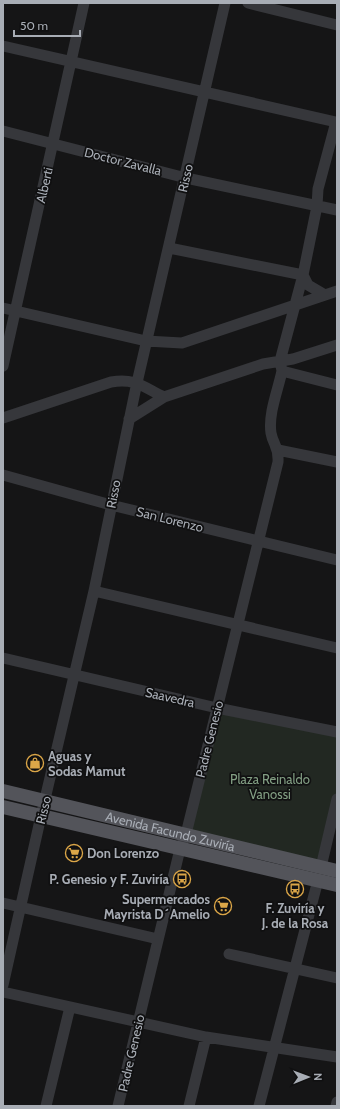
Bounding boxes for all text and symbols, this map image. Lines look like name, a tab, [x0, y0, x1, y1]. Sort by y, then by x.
scale bar	[14, 12, 80, 38]
text: 50 m	[20, 18, 48, 33]
street label: Doctor Zavalla	[83, 144, 164, 178]
street label: Risso	[174, 162, 196, 194]
street label: Alberti	[32, 166, 56, 204]
street label: Risso	[102, 479, 124, 509]
street label: San Lorenzo	[135, 503, 205, 535]
street label: Saavedra	[144, 684, 197, 711]
street label: Padre Genesio	[192, 699, 226, 779]
place label: Aguas y Sodas Mamut	[48, 748, 126, 779]
shop icon: Aguas y Sodas Mamut	[25, 753, 45, 773]
park label: Plaza Reinaldo Vanossi	[230, 771, 310, 802]
street label: Risso	[32, 794, 54, 826]
street label: Avenida Facundo Zuviría	[104, 808, 237, 854]
supermarket icon: Don Lorenzo	[64, 843, 84, 863]
place label: Don Lorenzo	[87, 845, 160, 861]
bus stop icon: P. Genesio y F. Zuviría	[172, 869, 192, 889]
place label: P. Genesio y F. Zuviría	[49, 871, 170, 887]
bus stop icon: F. Zuviría y J. de la Rosa	[285, 879, 305, 899]
place label: Supermercados Mayrista D´Amelio	[104, 891, 211, 922]
supermarket icon: Supermercados Mayrista D´Amelio	[213, 896, 233, 916]
place label: F. Zuviría y J. de la Rosa	[261, 900, 329, 931]
street label: Padre Genesio	[114, 1013, 148, 1093]
north arrow	[288, 1057, 328, 1097]
text: N	[311, 1073, 325, 1081]

